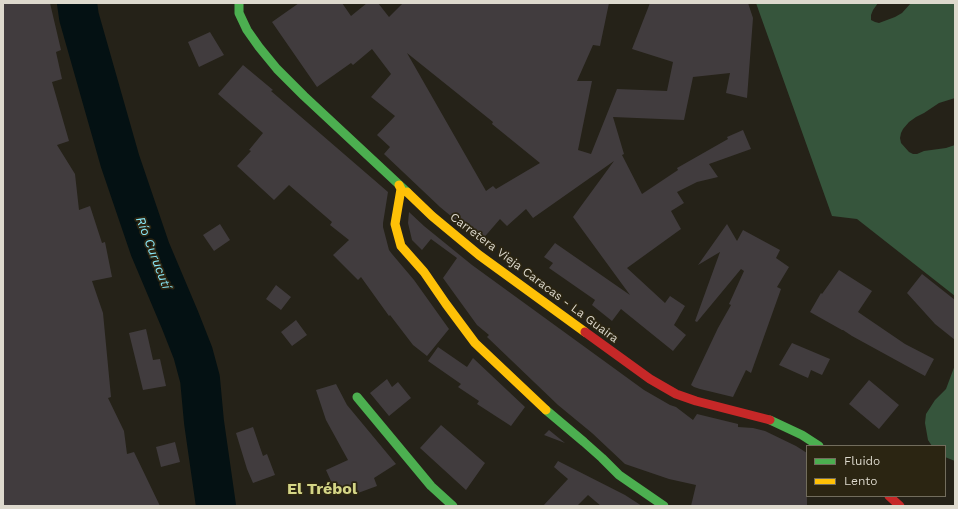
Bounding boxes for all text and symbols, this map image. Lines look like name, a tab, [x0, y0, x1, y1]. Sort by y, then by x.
street label: Carretera Vieja Caracas - La Guaira	[447, 210, 621, 346]
water label: Río Curucutí	[132, 215, 174, 291]
legend	[806, 445, 946, 497]
text: Fluido	[844, 454, 880, 468]
text: Lento	[844, 474, 878, 488]
district label: El Trébol	[287, 479, 357, 499]

